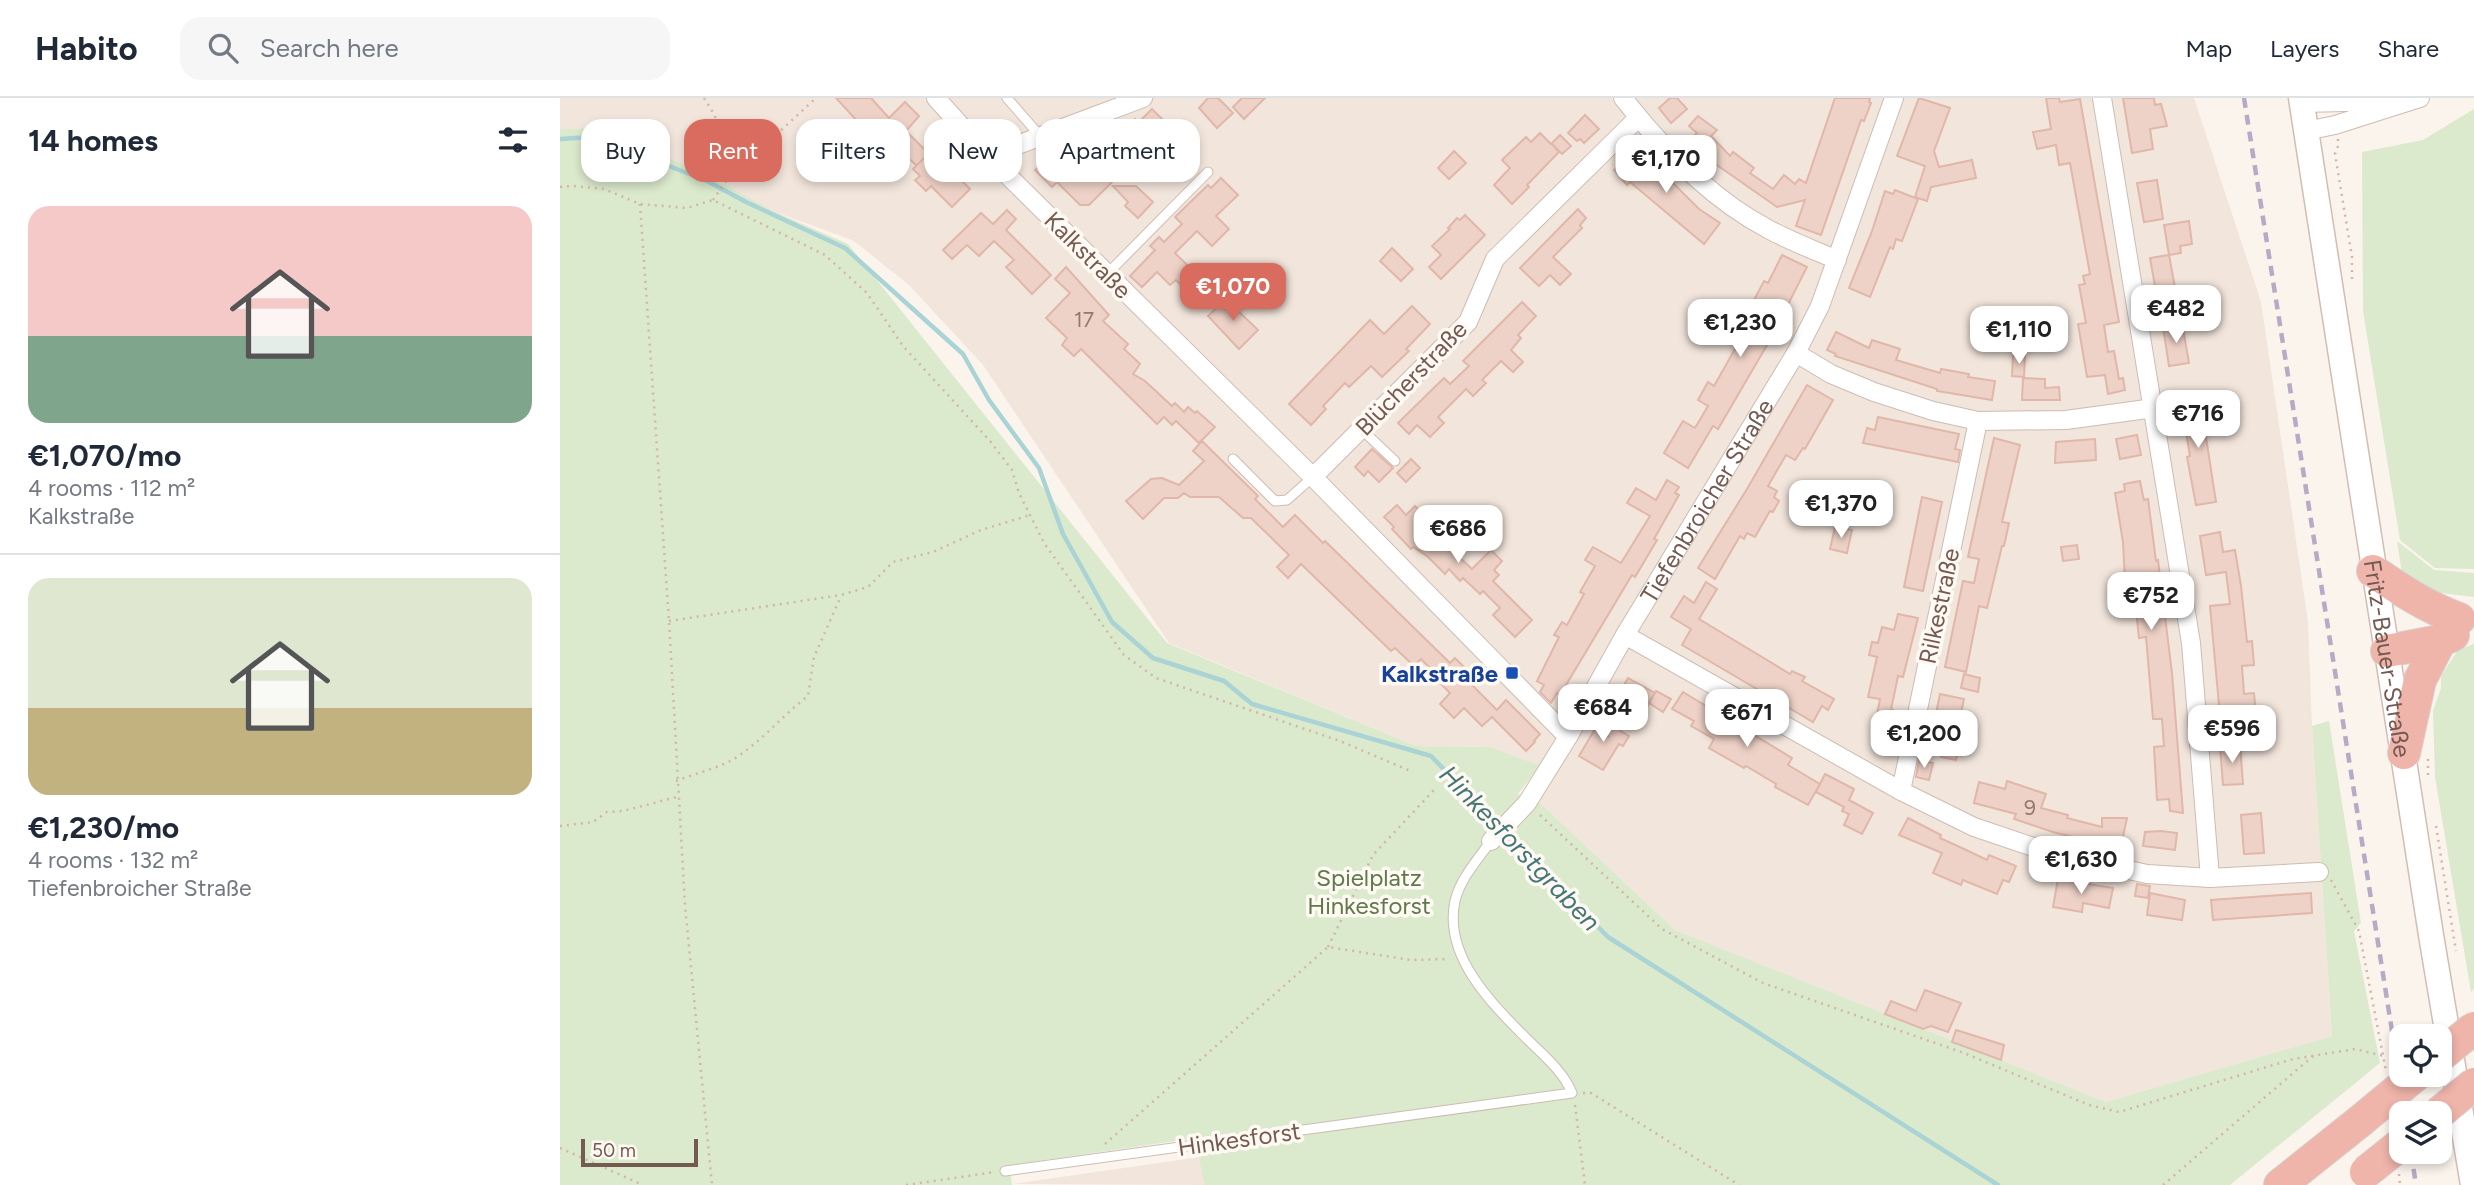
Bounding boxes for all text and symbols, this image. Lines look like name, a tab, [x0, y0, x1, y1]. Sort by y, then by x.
search box	[180, 17, 670, 80]
text: Habito	[35, 29, 138, 68]
icon: search	[204, 29, 242, 67]
text: Search here	[260, 32, 399, 64]
text: Map	[2185, 34, 2232, 63]
text: Layers	[2270, 34, 2339, 63]
text: Share	[2377, 34, 2439, 63]
chip: Buy	[581, 119, 670, 182]
chip: Rent	[684, 119, 782, 182]
chip: Filters	[796, 119, 910, 182]
chip: New	[924, 119, 1022, 182]
chip: Apartment	[1036, 119, 1200, 182]
icon: filters	[494, 121, 532, 159]
text: 14 homes	[28, 122, 158, 159]
pin: €1,170	[1609, 136, 1723, 195]
text: €1,170	[1632, 144, 1701, 172]
street label: Kalkstraße	[1039, 206, 1137, 304]
icon: home	[217, 251, 343, 377]
pin: €1,070	[1176, 264, 1290, 323]
text: €1,070	[1196, 272, 1270, 300]
pin: €482	[2135, 286, 2217, 345]
text: €482	[2147, 294, 2205, 322]
pin: €1,230	[1683, 300, 1797, 359]
pin: €1,110	[1962, 306, 2076, 366]
house number: 17	[1074, 307, 1094, 332]
text: €1,230	[1704, 308, 1776, 336]
street label: Blücherstraße	[1349, 315, 1473, 441]
text: €1,110	[1986, 315, 2052, 343]
pin: €716	[2157, 390, 2239, 450]
street label: Tiefenbroicher Straße	[1634, 393, 1779, 608]
text: €716	[2172, 399, 2224, 427]
text: €1,070/mo	[28, 437, 181, 474]
text: 4 rooms · 112 m²	[28, 474, 195, 502]
pin: €1,370	[1784, 480, 1898, 540]
text: €1,370	[1805, 489, 1877, 517]
text: Kalkstraße	[28, 502, 134, 530]
pin: €686	[1417, 505, 1499, 565]
text: €686	[1430, 514, 1486, 542]
street label: Rilkestraße	[1913, 545, 1965, 667]
street label: Fritz-Bauer-Straße	[2358, 557, 2418, 759]
pin: €752	[2110, 573, 2192, 632]
text: €752	[2123, 581, 2179, 609]
icon: home	[217, 623, 343, 749]
place label: Kalkstraße	[1381, 659, 1498, 688]
marker: Kalkstraße	[1504, 665, 1520, 681]
pin: €684	[1562, 684, 1644, 744]
pin: €671	[1706, 690, 1788, 749]
text: €684	[1574, 693, 1632, 721]
text: €671	[1721, 698, 1773, 726]
pin: €596	[2191, 706, 2273, 765]
pin: €1,200	[1867, 710, 1981, 770]
text: €596	[2204, 714, 2260, 742]
text: €1,200	[1887, 719, 1961, 747]
water label: Hinkesforstgraben	[1433, 759, 1607, 937]
house number: 9	[2024, 795, 2036, 820]
text: €1,230/mo	[28, 809, 179, 846]
pin: €1,630	[2024, 836, 2138, 896]
text: €1,630	[2045, 845, 2117, 873]
text: 4 rooms · 132 m²	[28, 846, 198, 874]
park label: Spielplatz Hinkesforst	[1307, 863, 1431, 920]
text: Tiefenbroicher Straße	[28, 874, 251, 902]
map controls	[2389, 1024, 2452, 1164]
button: locate	[2389, 1024, 2452, 1087]
button: layers	[2389, 1101, 2452, 1164]
street label: Hinkesforst	[1176, 1116, 1302, 1162]
scale bar	[581, 1136, 698, 1168]
text: 50 m	[592, 1139, 636, 1162]

